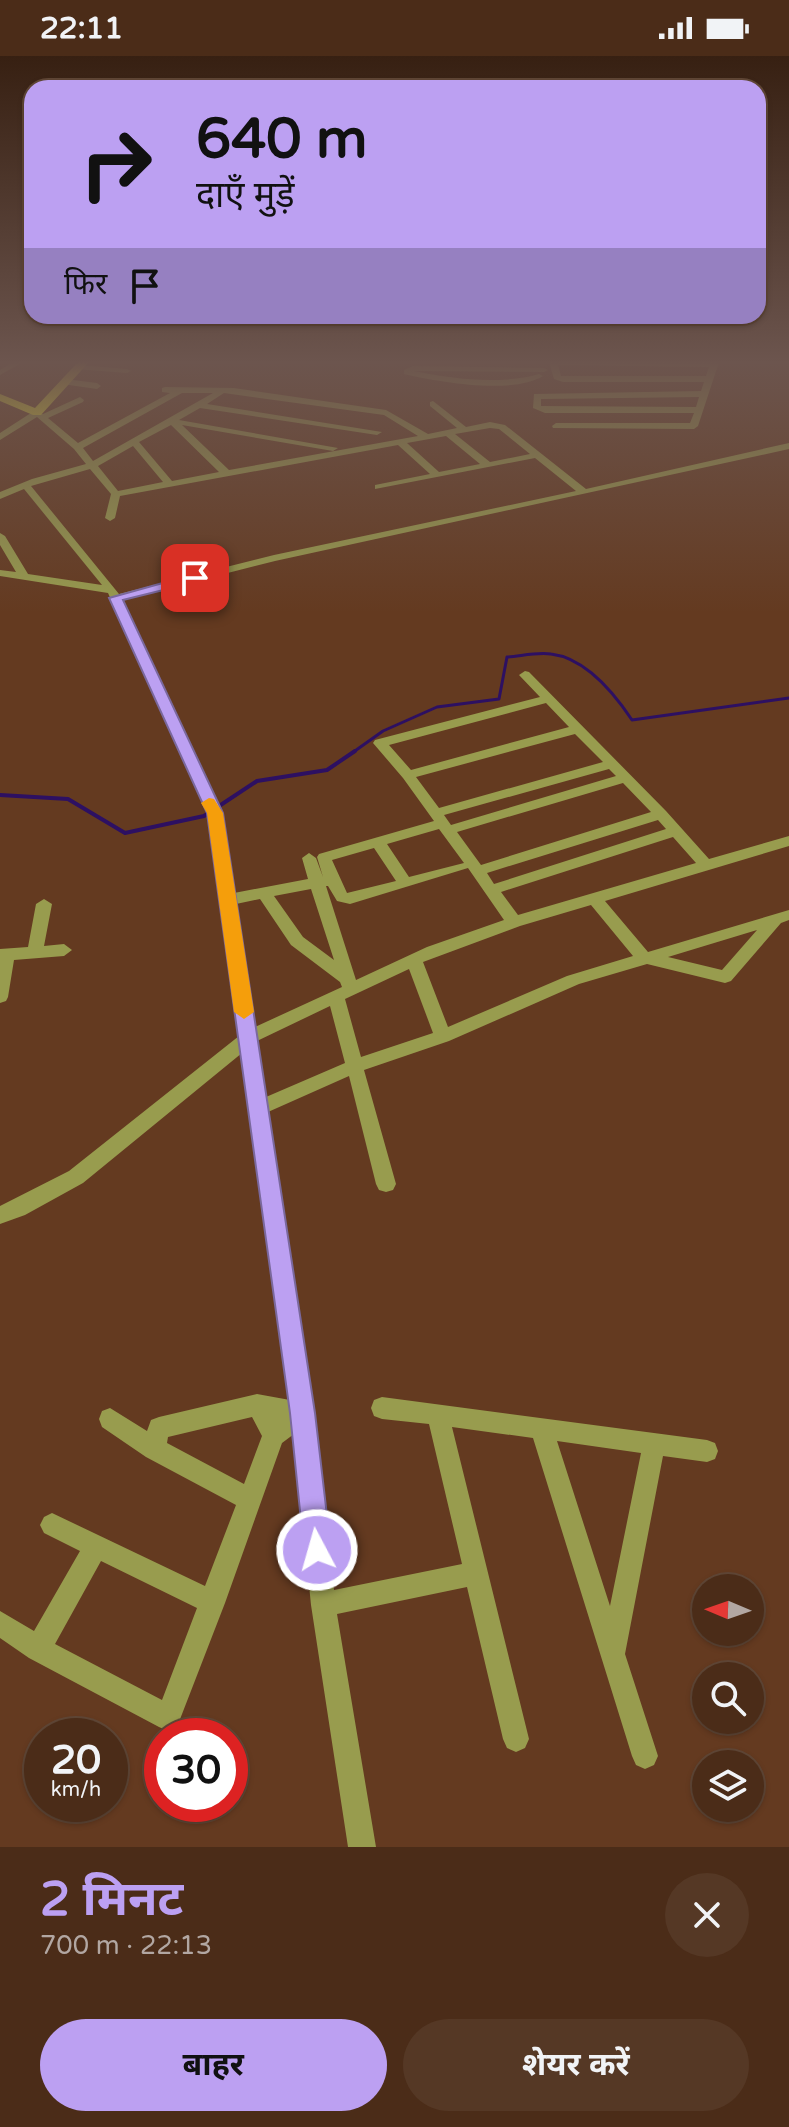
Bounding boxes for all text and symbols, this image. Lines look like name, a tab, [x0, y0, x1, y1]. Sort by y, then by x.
text: 22:11	[40, 10, 123, 47]
text: 640 m	[196, 106, 367, 173]
icon: right	[64, 112, 168, 216]
text: दाएँ मुड़ें	[196, 174, 295, 217]
icon: arrive	[123, 264, 167, 308]
text: फिर	[64, 266, 107, 303]
pin	[161, 544, 229, 612]
icon: arrive	[173, 556, 217, 600]
position arrow	[275, 1508, 359, 1592]
north arrow	[692, 1574, 764, 1646]
map controls	[692, 1574, 764, 1822]
button: search	[692, 1662, 764, 1734]
speed limit sign: 30	[144, 1718, 248, 1822]
text: 20	[51, 1736, 101, 1784]
button: layers	[692, 1750, 764, 1822]
text: km/h	[51, 1778, 101, 1802]
text: 2 मिनट	[40, 1871, 183, 1929]
button: close	[665, 1873, 749, 1957]
text: 700 m · 22:13	[40, 1930, 212, 1961]
button: बाहर	[40, 2019, 387, 2111]
button: शेयर करें	[403, 2019, 749, 2111]

